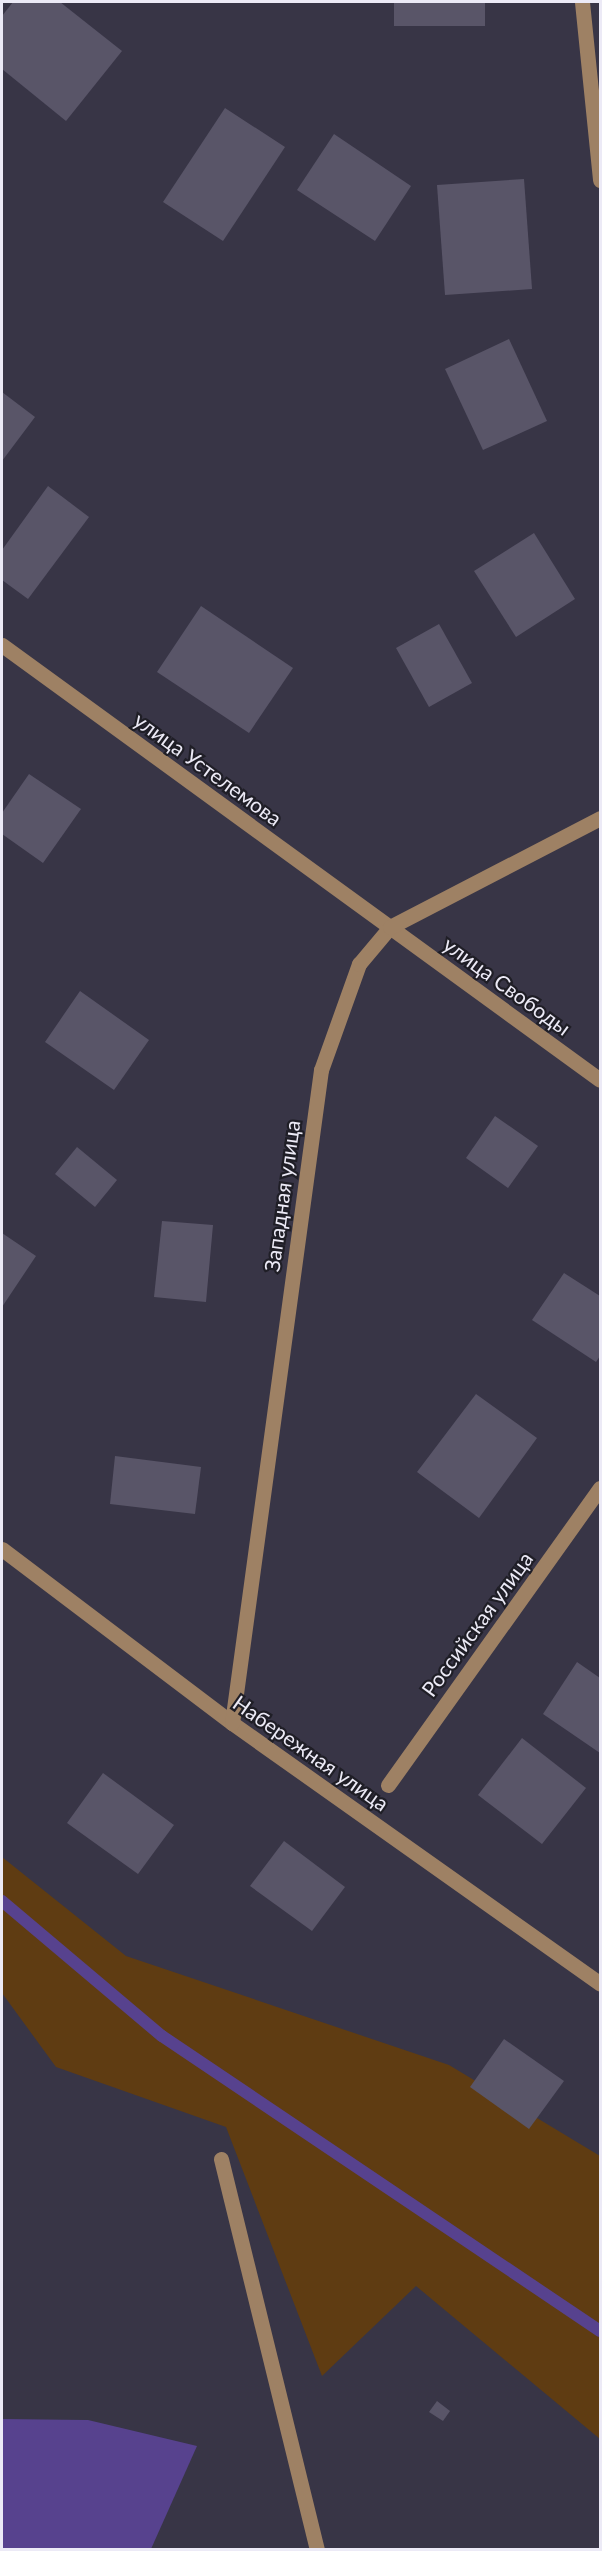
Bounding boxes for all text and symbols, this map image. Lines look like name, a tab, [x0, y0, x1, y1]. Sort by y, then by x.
street label: улица Устелемова	[129, 707, 287, 831]
street label: улица Свободы	[439, 931, 575, 1041]
street label: Западная улица	[259, 1119, 305, 1273]
street label: Российская улица	[416, 1547, 538, 1701]
street label: Набережная улица	[228, 1690, 394, 1816]

